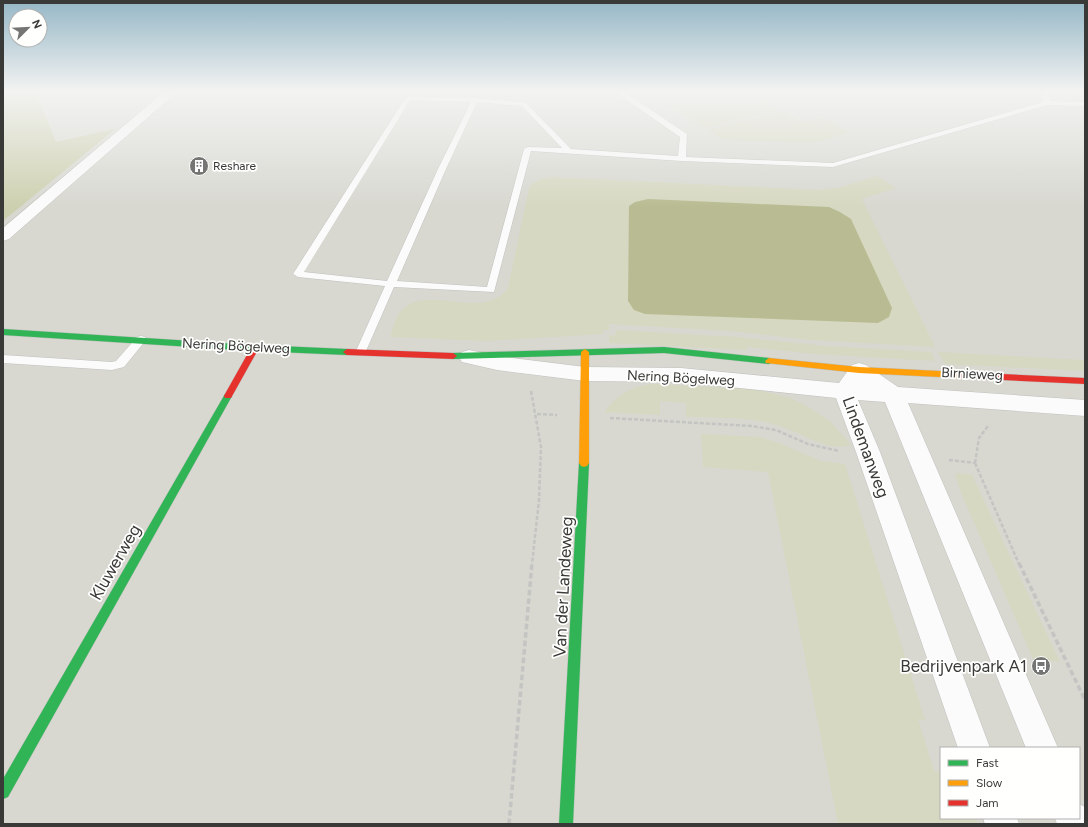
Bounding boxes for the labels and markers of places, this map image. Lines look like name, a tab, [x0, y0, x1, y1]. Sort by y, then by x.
building icon: Reshare	[188, 155, 210, 177]
place label: Reshare	[213, 159, 257, 173]
bus stop icon: Bedrijvenpark A1	[1030, 655, 1052, 677]
place label: Bedrijvenpark A1	[900, 656, 1027, 676]

